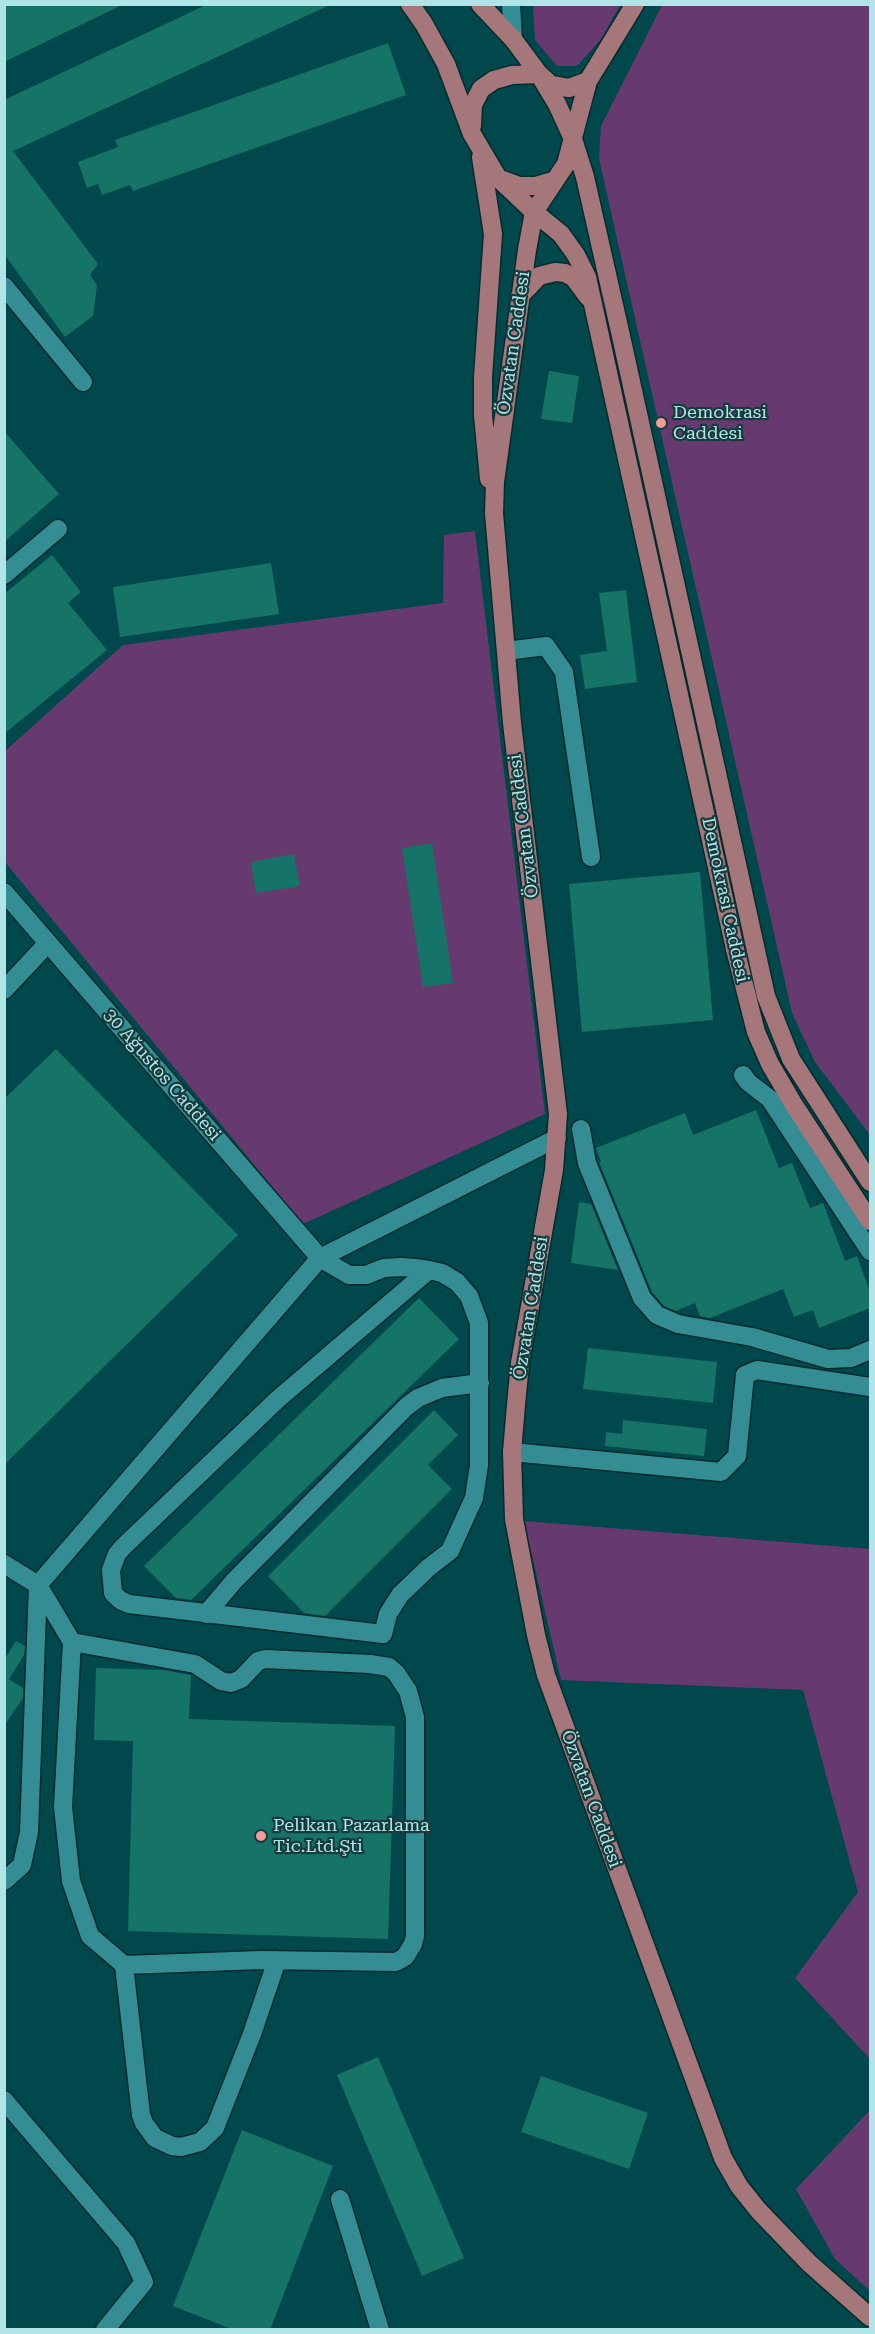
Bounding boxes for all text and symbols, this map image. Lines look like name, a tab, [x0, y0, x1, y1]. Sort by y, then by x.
street label: Özvatan Caddesi	[493, 270, 535, 416]
place label: Demokrasi Caddesi	[673, 402, 767, 444]
marker: Demokrasi Caddesi	[654, 416, 668, 430]
street label: Özvatan Caddesi	[504, 753, 544, 899]
street label: Demokrasi Caddesi	[697, 815, 753, 985]
street label: 30 Ağustos Caddesi	[99, 1005, 225, 1145]
street label: Özvatan Caddesi	[509, 1235, 553, 1381]
street label: Özvatan Caddesi	[556, 1727, 626, 1871]
place label: Pelikan Pazarlama Tic.Ltd.Şti	[273, 1815, 430, 1858]
marker: Pelikan Pazarlama Tic.Ltd.Şti	[254, 1829, 268, 1843]

